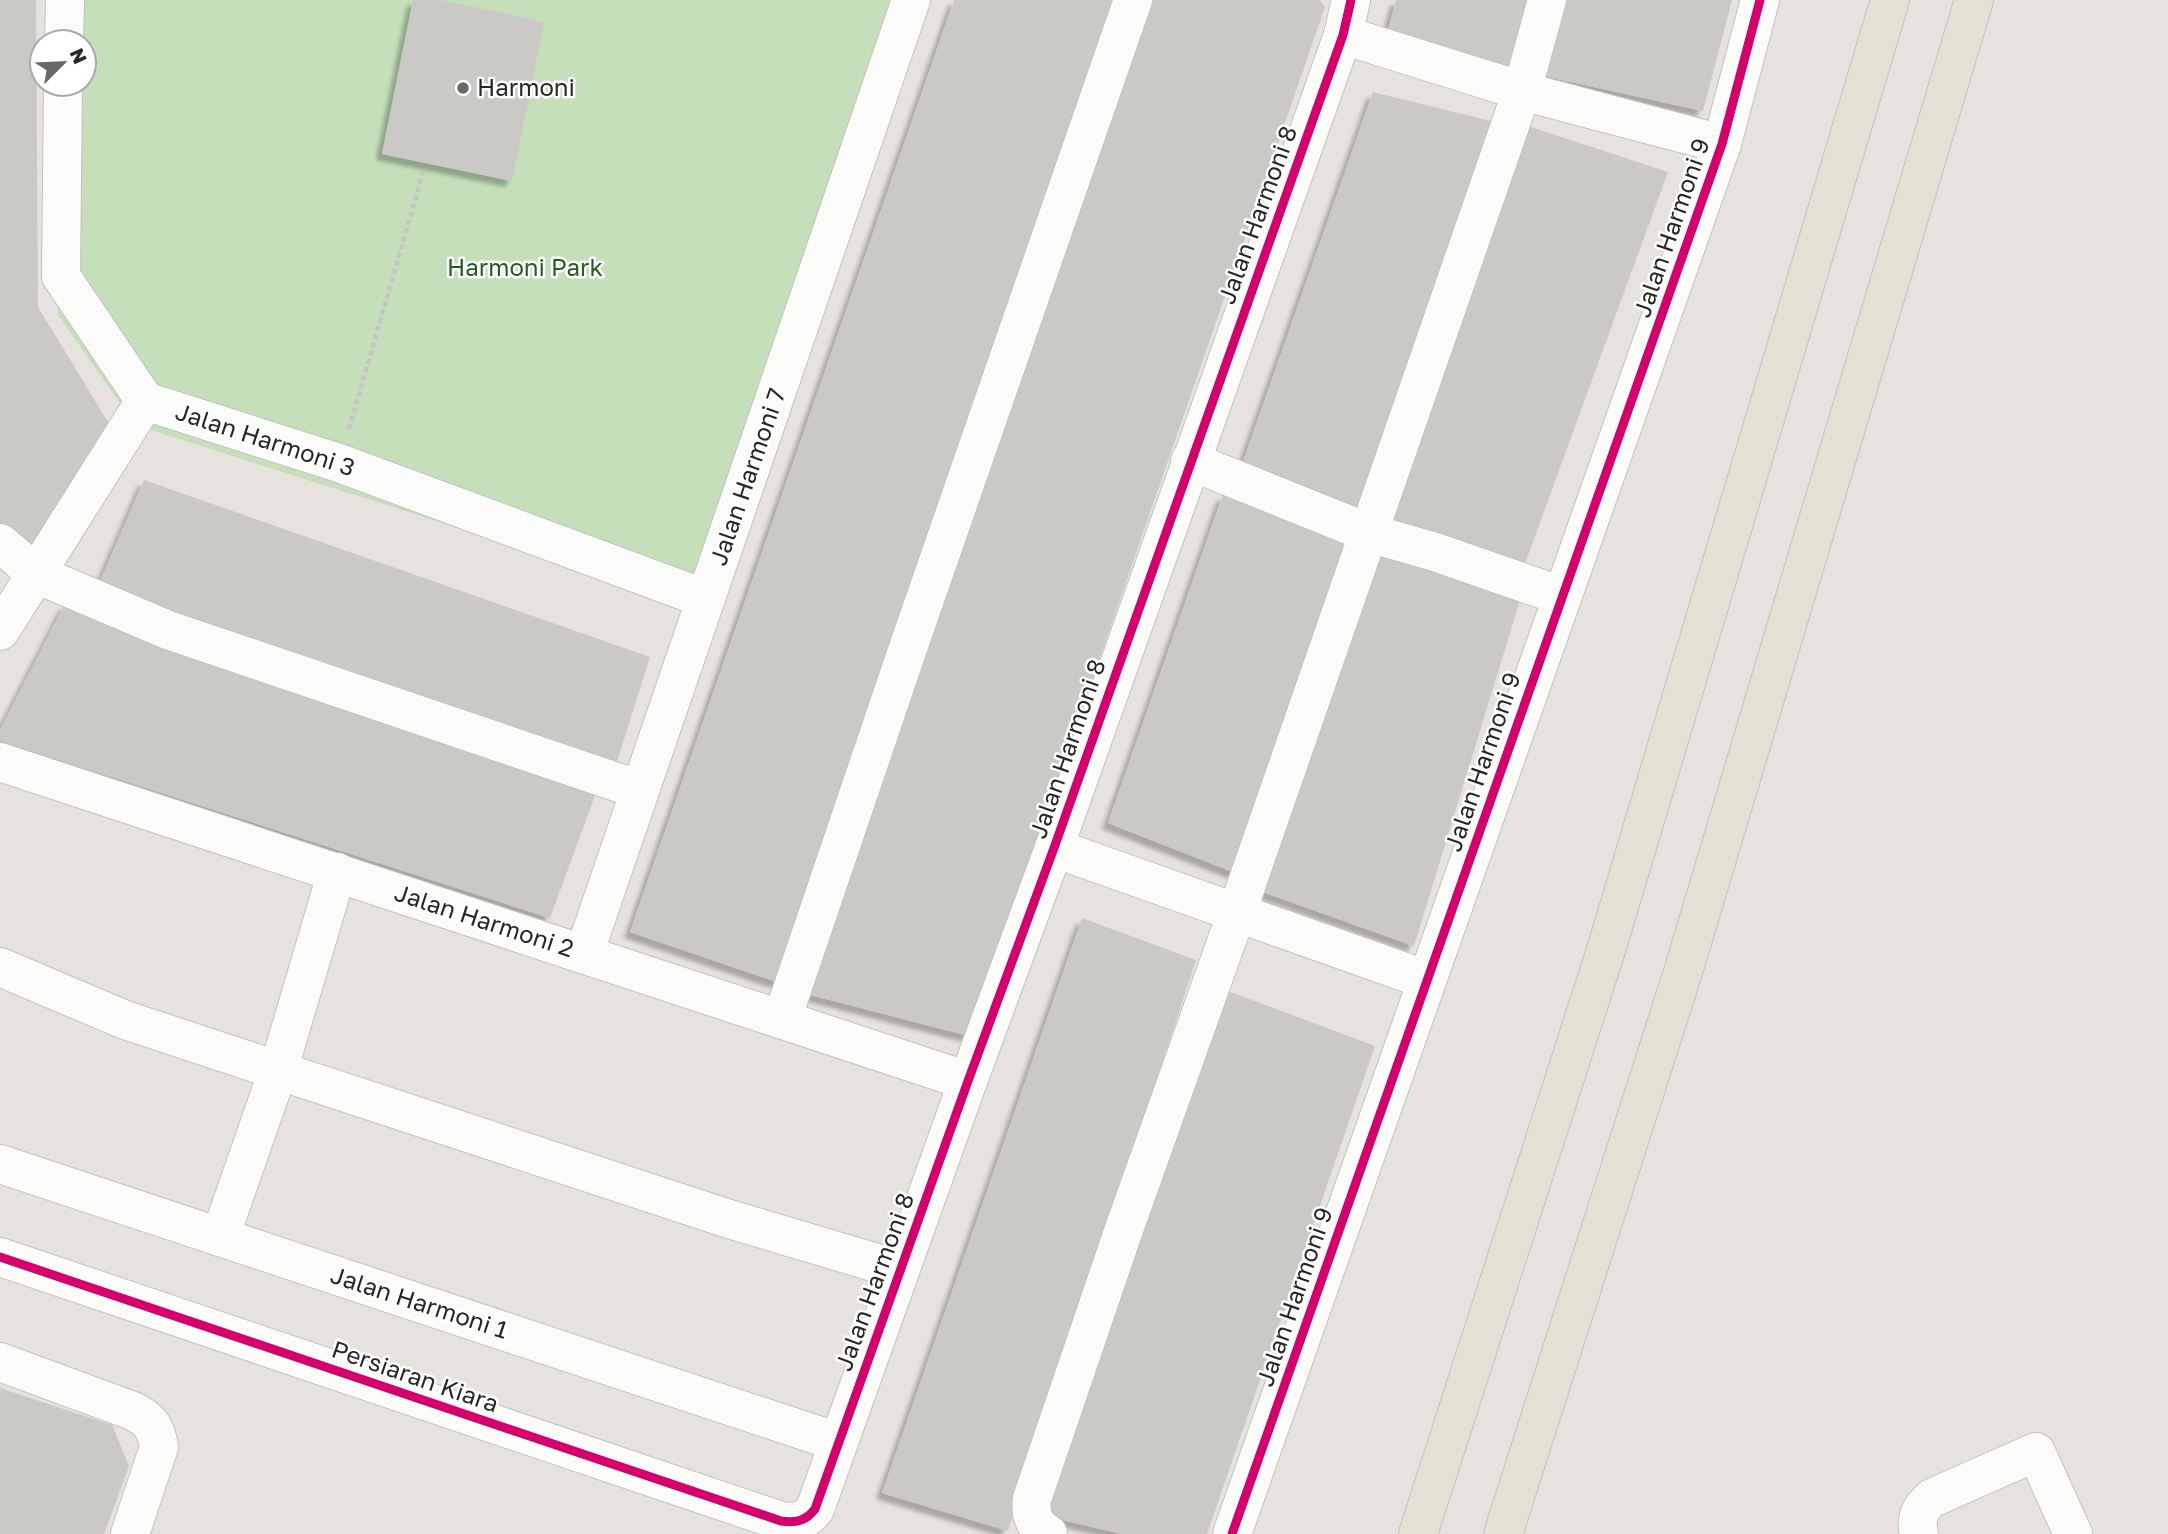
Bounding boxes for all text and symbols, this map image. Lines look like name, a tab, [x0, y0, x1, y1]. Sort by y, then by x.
north arrow	[28, 28, 98, 98]
text: N	[66, 45, 92, 67]
place label: Harmoni	[477, 72, 575, 101]
marker: Harmoni	[455, 80, 471, 96]
street label: Jalan Harmoni 8	[1211, 121, 1302, 308]
street label: Jalan Harmoni 9	[1626, 134, 1715, 321]
park label: Harmoni Park	[447, 252, 603, 281]
street label: Jalan Harmoni 7	[703, 384, 791, 569]
street label: Jalan Harmoni 3	[172, 396, 359, 481]
street label: Jalan Harmoni 8	[1022, 655, 1111, 842]
street label: Jalan Harmoni 9	[1437, 668, 1526, 855]
street label: Jalan Harmoni 2	[391, 877, 578, 962]
street label: Jalan Harmoni 8	[828, 1188, 919, 1375]
street label: Jalan Harmoni 9	[1249, 1203, 1338, 1390]
street label: Jalan Harmoni 1	[327, 1259, 512, 1344]
street label: Persiaran Kiara	[328, 1334, 503, 1418]

